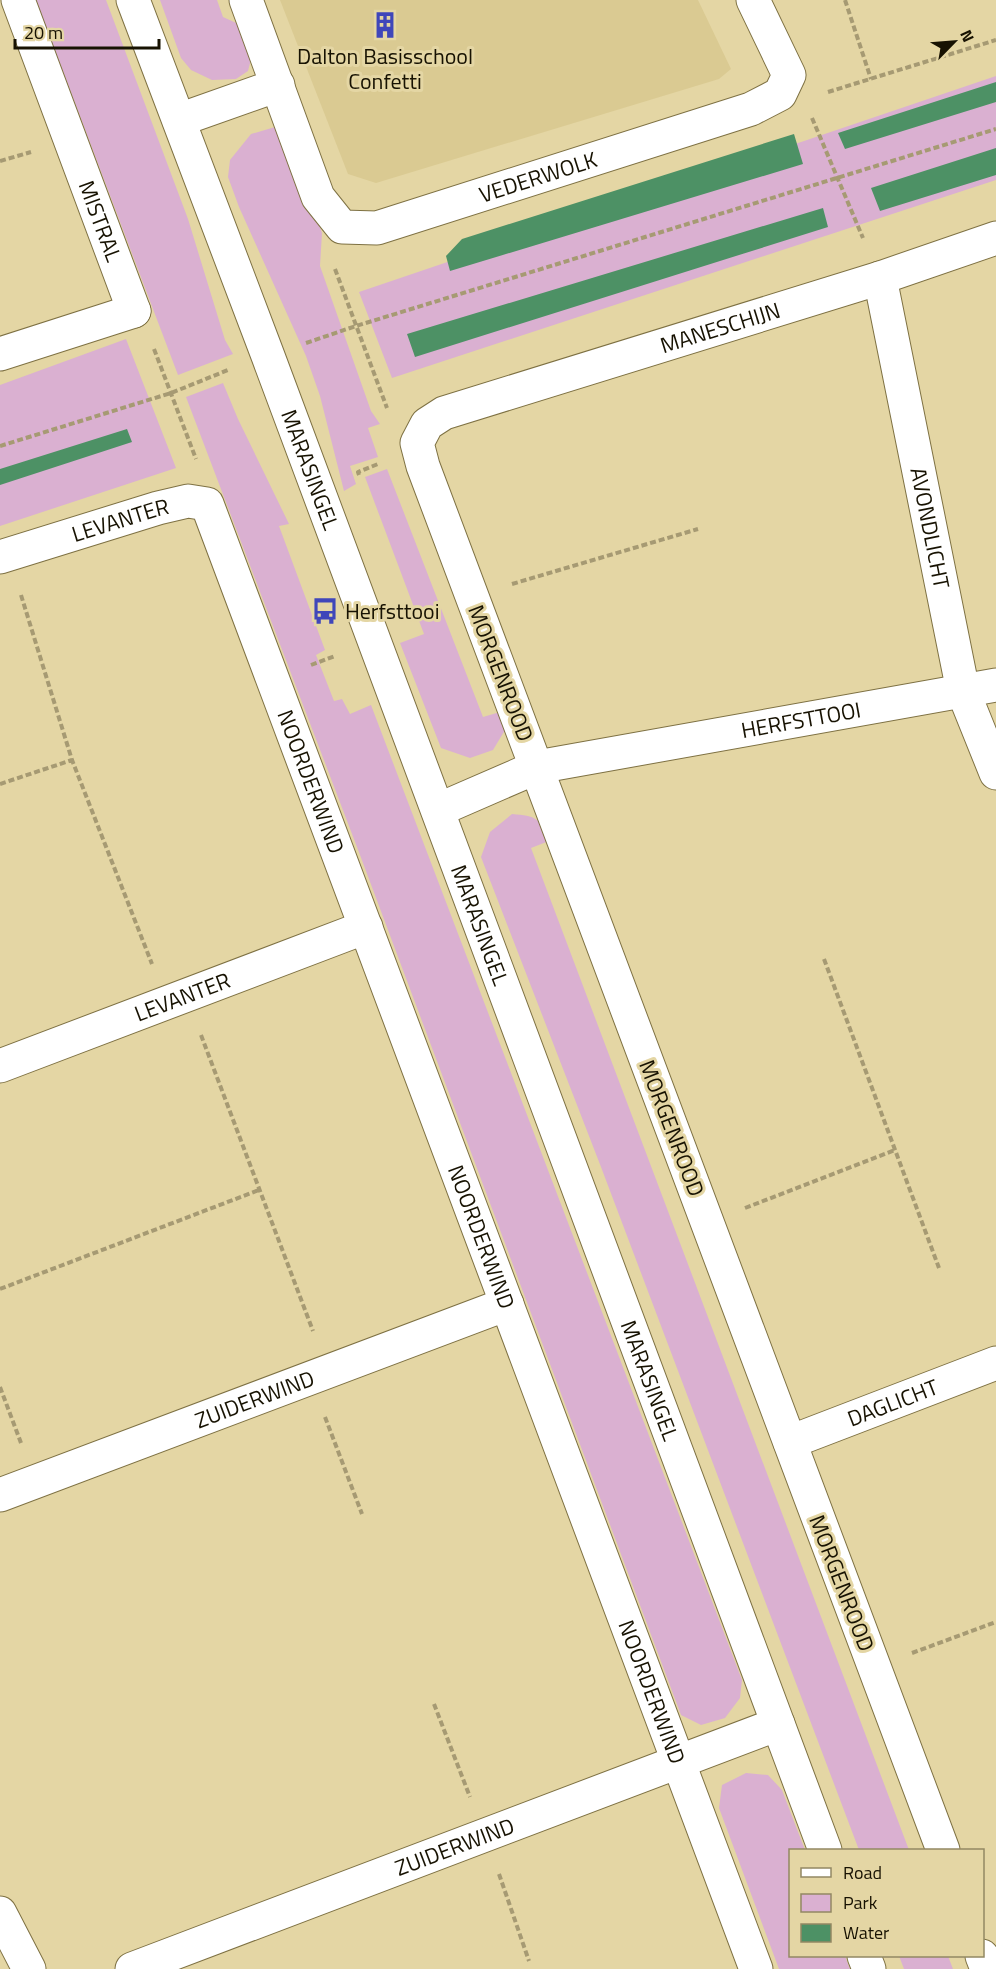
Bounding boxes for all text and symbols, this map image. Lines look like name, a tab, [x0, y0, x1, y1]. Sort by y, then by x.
building icon: Dalton Basisschool Confetti	[370, 10, 400, 40]
scale bar	[15, 12, 159, 50]
north arrow	[924, 12, 984, 72]
text: 20 m	[24, 19, 63, 46]
text: N	[954, 26, 981, 46]
place label: Dalton Basisschool Confetti	[297, 39, 473, 98]
street label: VEDERWOLK	[475, 142, 602, 212]
street label: MISTRAL	[70, 176, 131, 267]
street label: MANESCHIJN	[656, 293, 784, 362]
street label: MARASINGEL	[272, 404, 349, 535]
street label: AVONDLICHT	[901, 464, 959, 592]
street label: LEVANTER	[67, 489, 172, 551]
place label: Herfsttooi	[345, 594, 439, 628]
bus stop icon: Herfsttooi	[310, 596, 340, 626]
street label: MORGENROOD	[459, 600, 543, 746]
street label: HERFSTTOOI	[738, 692, 863, 747]
street label: NOORDERWIND	[269, 705, 354, 859]
street label: MARASINGEL	[442, 860, 518, 991]
street label: LEVANTER	[129, 963, 235, 1030]
street label: MORGENROOD	[630, 1055, 714, 1201]
street label: NOORDERWIND	[439, 1160, 524, 1314]
street label: MARASINGEL	[612, 1315, 688, 1446]
street label: ZUIDERWIND	[190, 1361, 319, 1437]
street label: DAGLICHT	[842, 1370, 943, 1435]
street label: MORGENROOD	[800, 1510, 884, 1656]
street label: NOORDERWIND	[610, 1615, 695, 1769]
street label: ZUIDERWIND	[390, 1809, 519, 1885]
legend	[789, 1849, 984, 1957]
text: Road	[843, 1859, 882, 1886]
text: Park	[843, 1889, 878, 1916]
text: Water	[843, 1919, 889, 1946]

